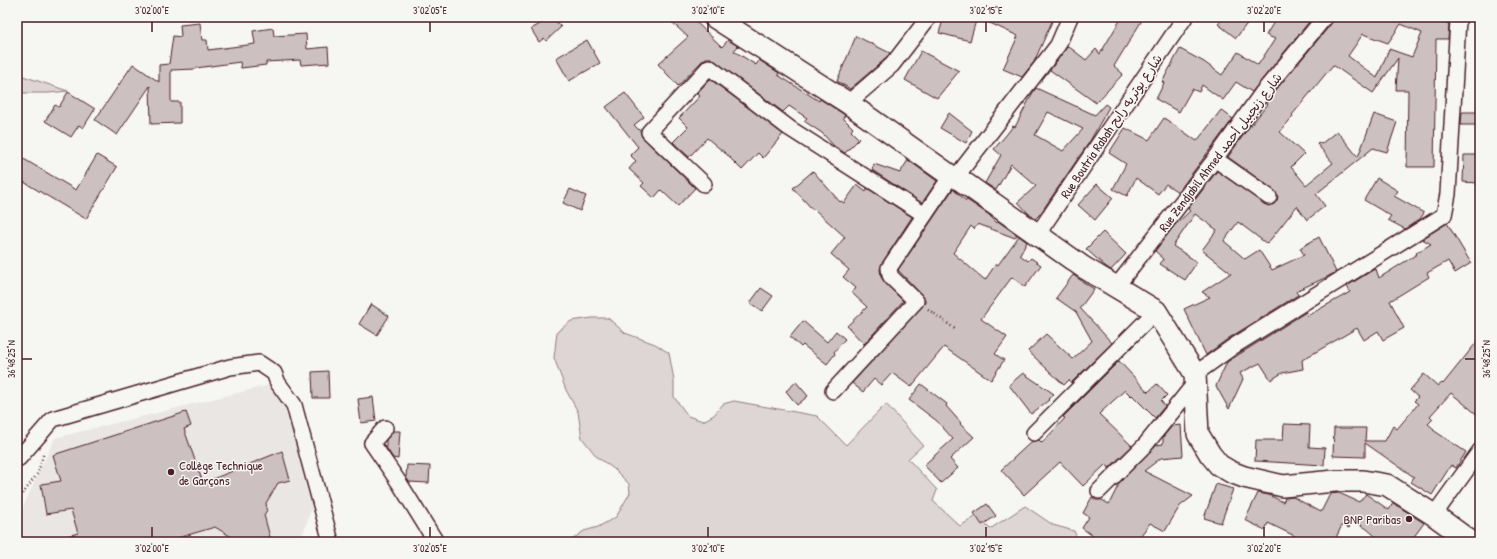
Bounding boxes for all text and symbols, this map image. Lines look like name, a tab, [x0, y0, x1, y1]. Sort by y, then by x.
text: 3°02'00"E	[135, 4, 170, 17]
text: 3°02'05"E	[413, 4, 447, 17]
text: 3°02'10"E	[691, 4, 725, 17]
text: 3°02'15"E	[970, 4, 1003, 17]
text: 3°02'20"E	[1247, 4, 1282, 17]
street label: Rue Boutria Rabah شارع بوتريه رابح	[1056, 50, 1167, 202]
street label: Rue Zendjabil Ahmed شارع زنجبيل أحمد	[1154, 69, 1287, 236]
text: 36°48'25"N	[5, 340, 18, 378]
text: 36°48'25"N	[1480, 340, 1493, 378]
place label: Collège Technique de Garçons	[179, 456, 263, 489]
marker: Collège Technique de Garçons	[166, 467, 176, 477]
place label: BNP Paribas	[1344, 510, 1401, 528]
marker: BNP Paribas	[1404, 514, 1414, 524]
text: 3°02'00"E	[135, 542, 170, 555]
text: 3°02'05"E	[413, 542, 447, 555]
text: 3°02'10"E	[691, 542, 725, 555]
text: 3°02'15"E	[970, 542, 1003, 555]
text: 3°02'20"E	[1247, 542, 1282, 555]

